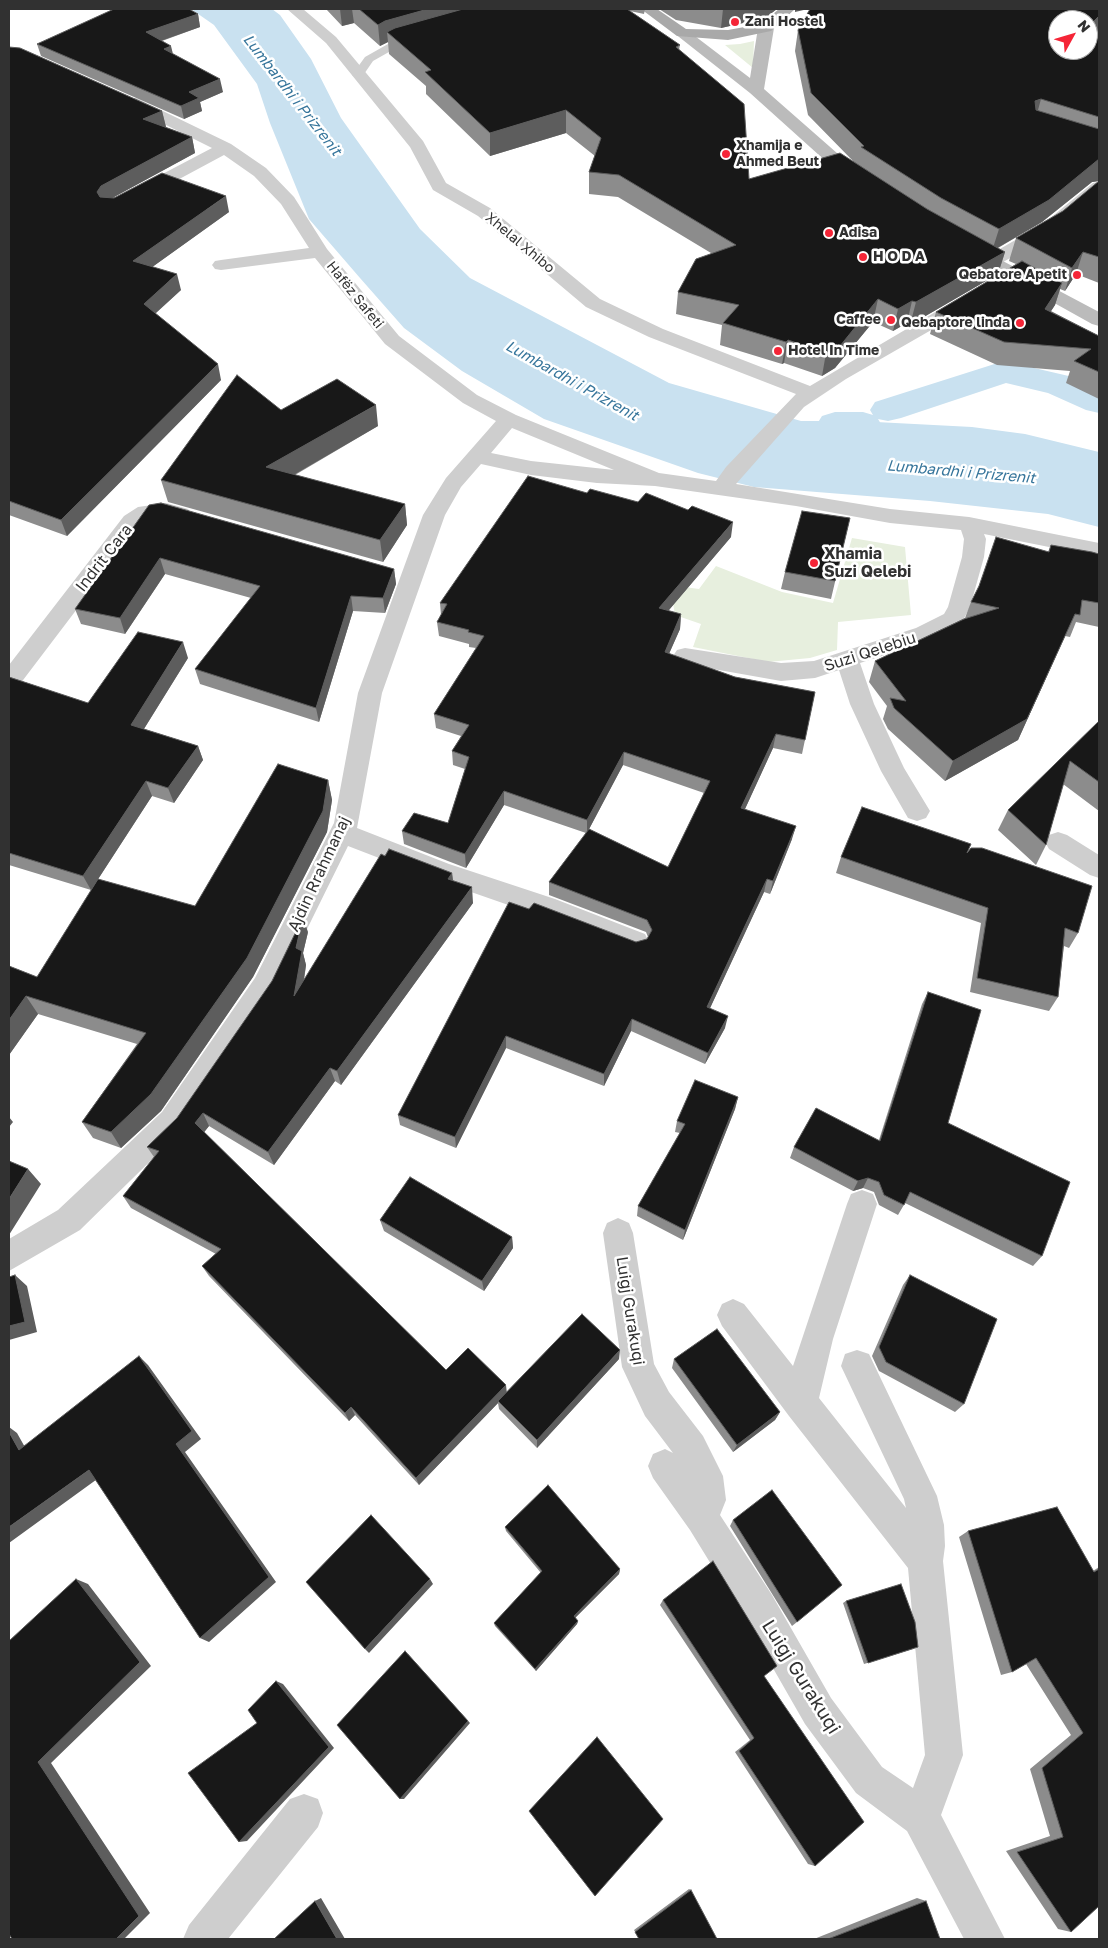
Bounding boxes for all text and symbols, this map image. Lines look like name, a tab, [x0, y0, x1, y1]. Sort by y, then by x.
north arrow	[1048, 10, 1098, 60]
place label: Zani Hostel	[745, 14, 823, 30]
marker: Zani Hostel	[729, 16, 741, 28]
text: N	[1074, 16, 1094, 35]
water label: Lumbardhi i Prizrenit	[239, 31, 345, 159]
place label: Xhamija e Ahmed Beut	[736, 138, 819, 170]
marker: Xhamija e Ahmed Beut	[720, 148, 732, 160]
street label: Xhelal Xhibo	[482, 209, 558, 277]
place label: Adisa	[839, 225, 877, 241]
marker: Adisa	[823, 227, 835, 239]
place label: H O D A	[873, 249, 925, 265]
marker: H O D A	[857, 251, 869, 263]
street label: Hafëz Safeti	[323, 258, 387, 332]
place label: Qebatore Apetit	[958, 267, 1067, 283]
marker: Qebatore Apetit	[1071, 269, 1083, 281]
place label: Caffee	[836, 312, 881, 328]
marker: Caffee	[885, 314, 897, 326]
place label: Qebaptore linda	[901, 315, 1010, 331]
marker: Qebaptore linda	[1014, 317, 1026, 329]
water label: Lumbardhi i Prizrenit	[502, 337, 642, 425]
place label: Hotel In Time	[788, 343, 879, 359]
marker: Hotel In Time	[772, 345, 784, 357]
water label: Lumbardhi i Prizrenit	[886, 457, 1036, 487]
street label: Indrit Cara	[72, 520, 136, 596]
place label: Xhamia Suzi Qelebi	[824, 544, 911, 582]
marker: Xhamia Suzi Qelebi	[808, 557, 820, 569]
street label: Suzi Qelebiu	[822, 628, 918, 676]
street label: Ajdin Rrahmanaj	[284, 813, 354, 935]
street label: Luigj Gurakuqi	[612, 1255, 648, 1367]
street label: Luigj Gurakuqi	[757, 1616, 845, 1738]

